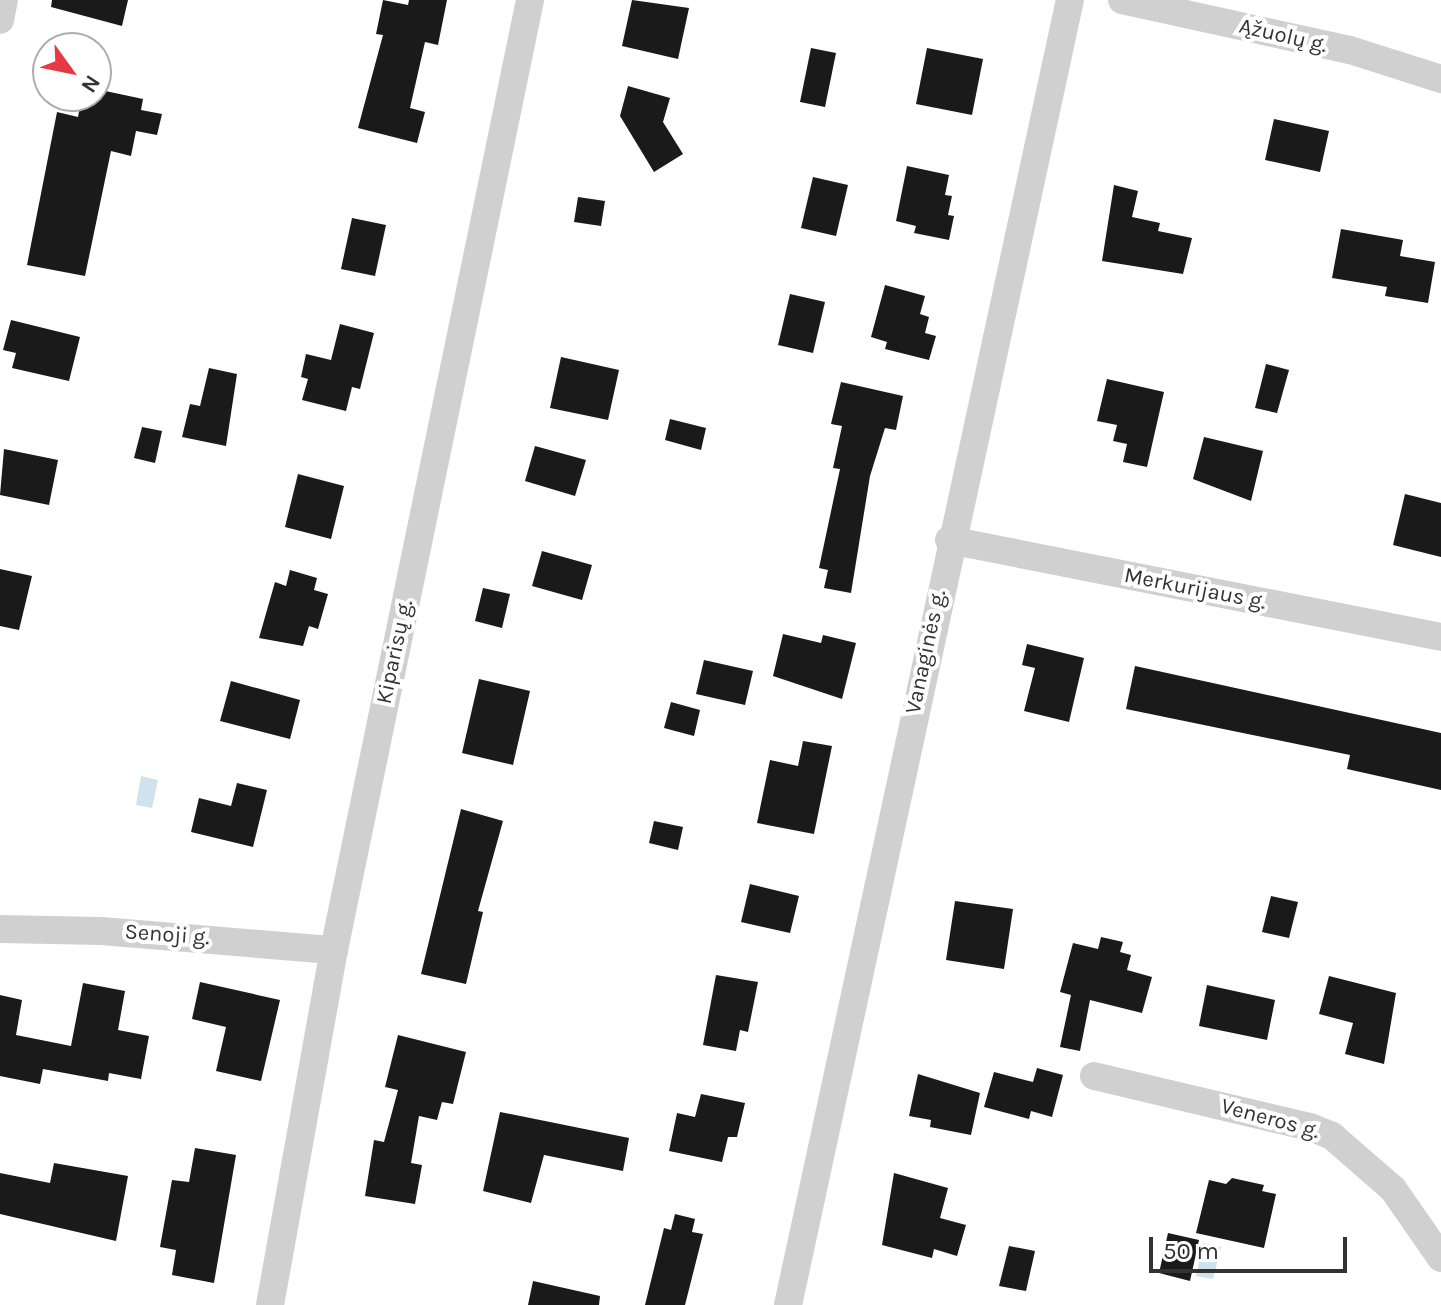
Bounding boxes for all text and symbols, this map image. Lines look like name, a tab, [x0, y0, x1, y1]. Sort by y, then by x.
street label: Ąžuolų g.	[1236, 13, 1330, 59]
north arrow	[32, 32, 112, 112]
text: N	[75, 70, 106, 98]
street label: Merkurijaus g.	[1122, 562, 1268, 616]
street label: Vanaginės g.	[900, 588, 952, 716]
street label: Kiparisų g.	[371, 597, 419, 707]
street label: Senoji g.	[124, 919, 210, 951]
street label: Veneros g.	[1218, 1093, 1322, 1145]
scale bar	[1153, 1221, 1351, 1271]
text: 50 m	[1163, 1237, 1219, 1265]

